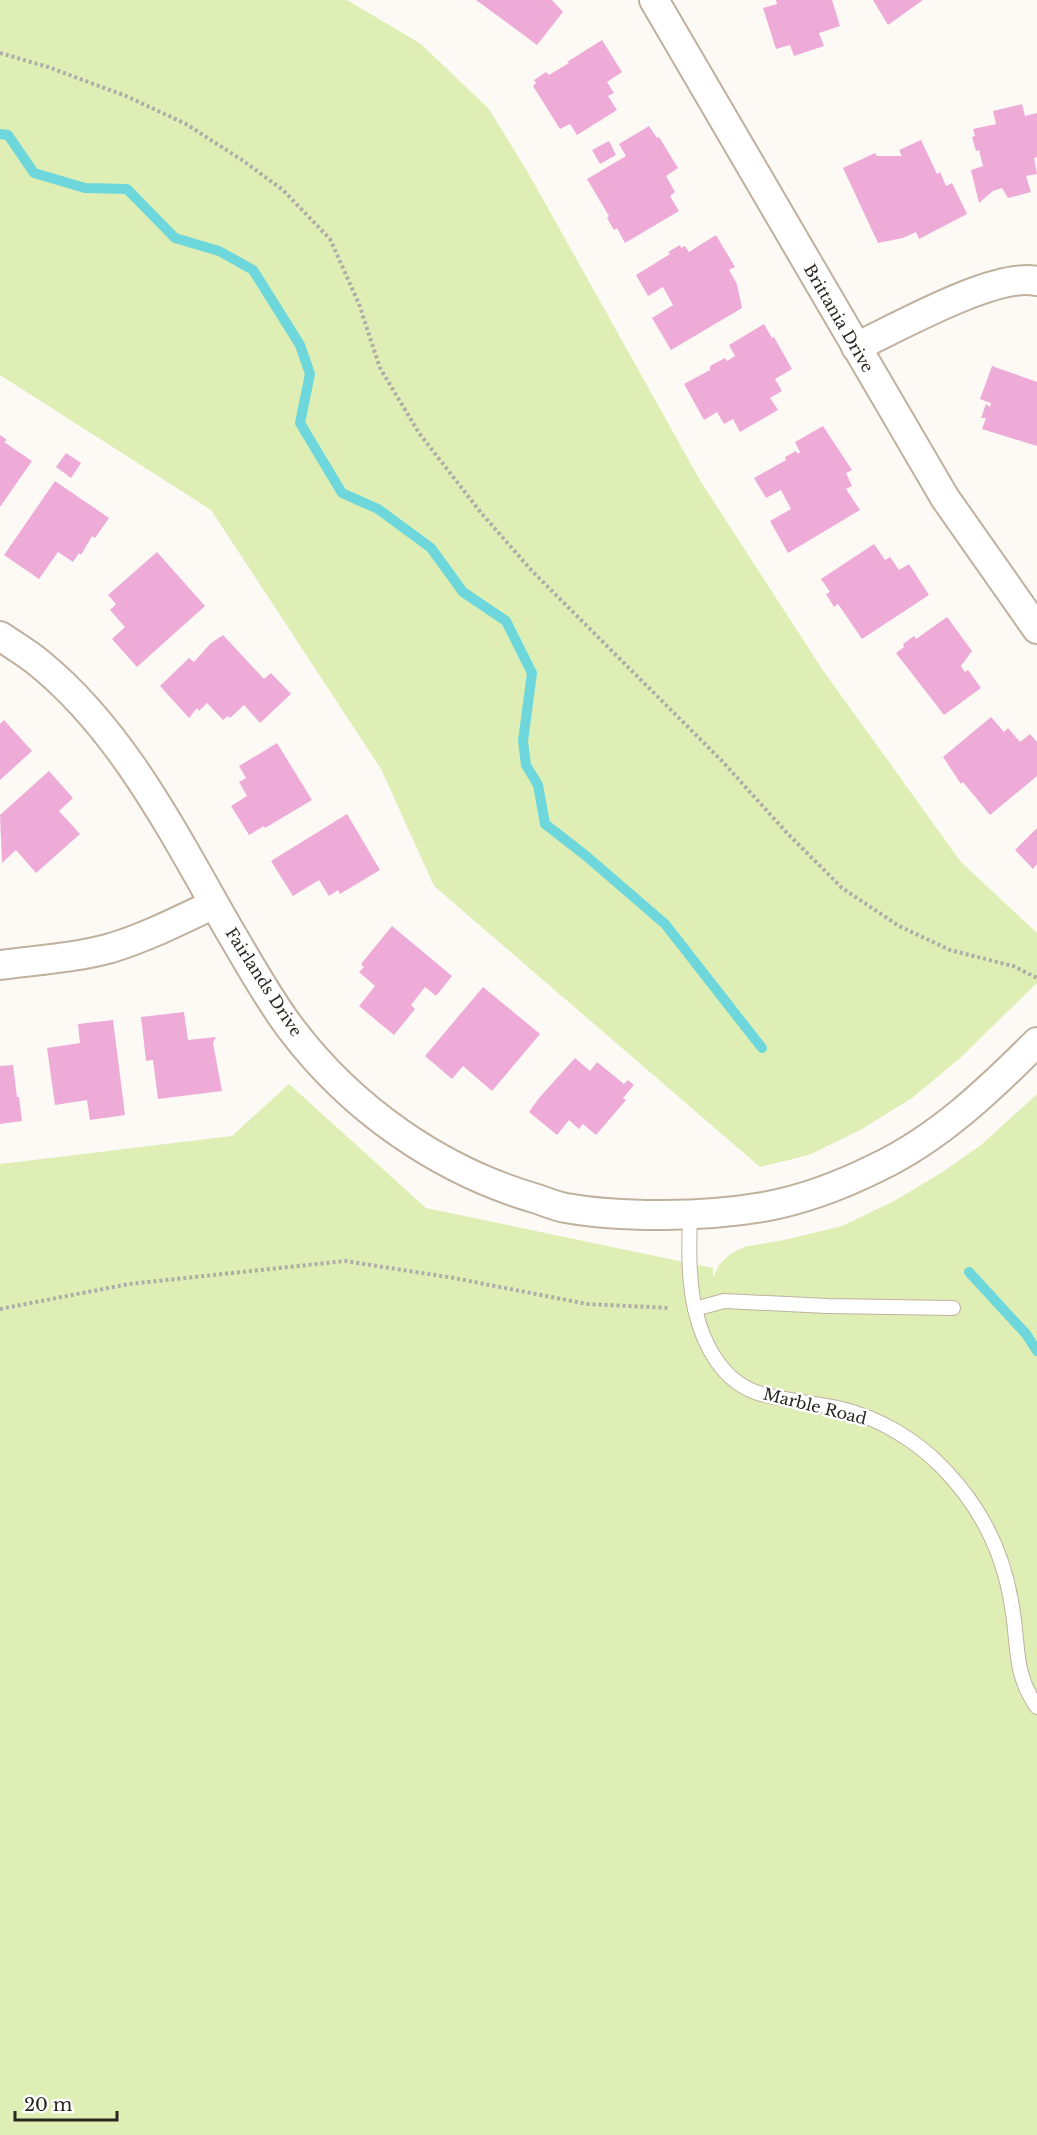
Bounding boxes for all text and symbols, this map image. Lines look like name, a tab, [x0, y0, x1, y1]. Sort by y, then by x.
street label: Brittania Drive	[800, 260, 878, 376]
street label: Fairlands Drive	[221, 924, 307, 1040]
street label: Marble Road	[761, 1383, 869, 1429]
scale bar	[15, 2084, 117, 2122]
text: 20 m	[24, 2094, 72, 2116]

